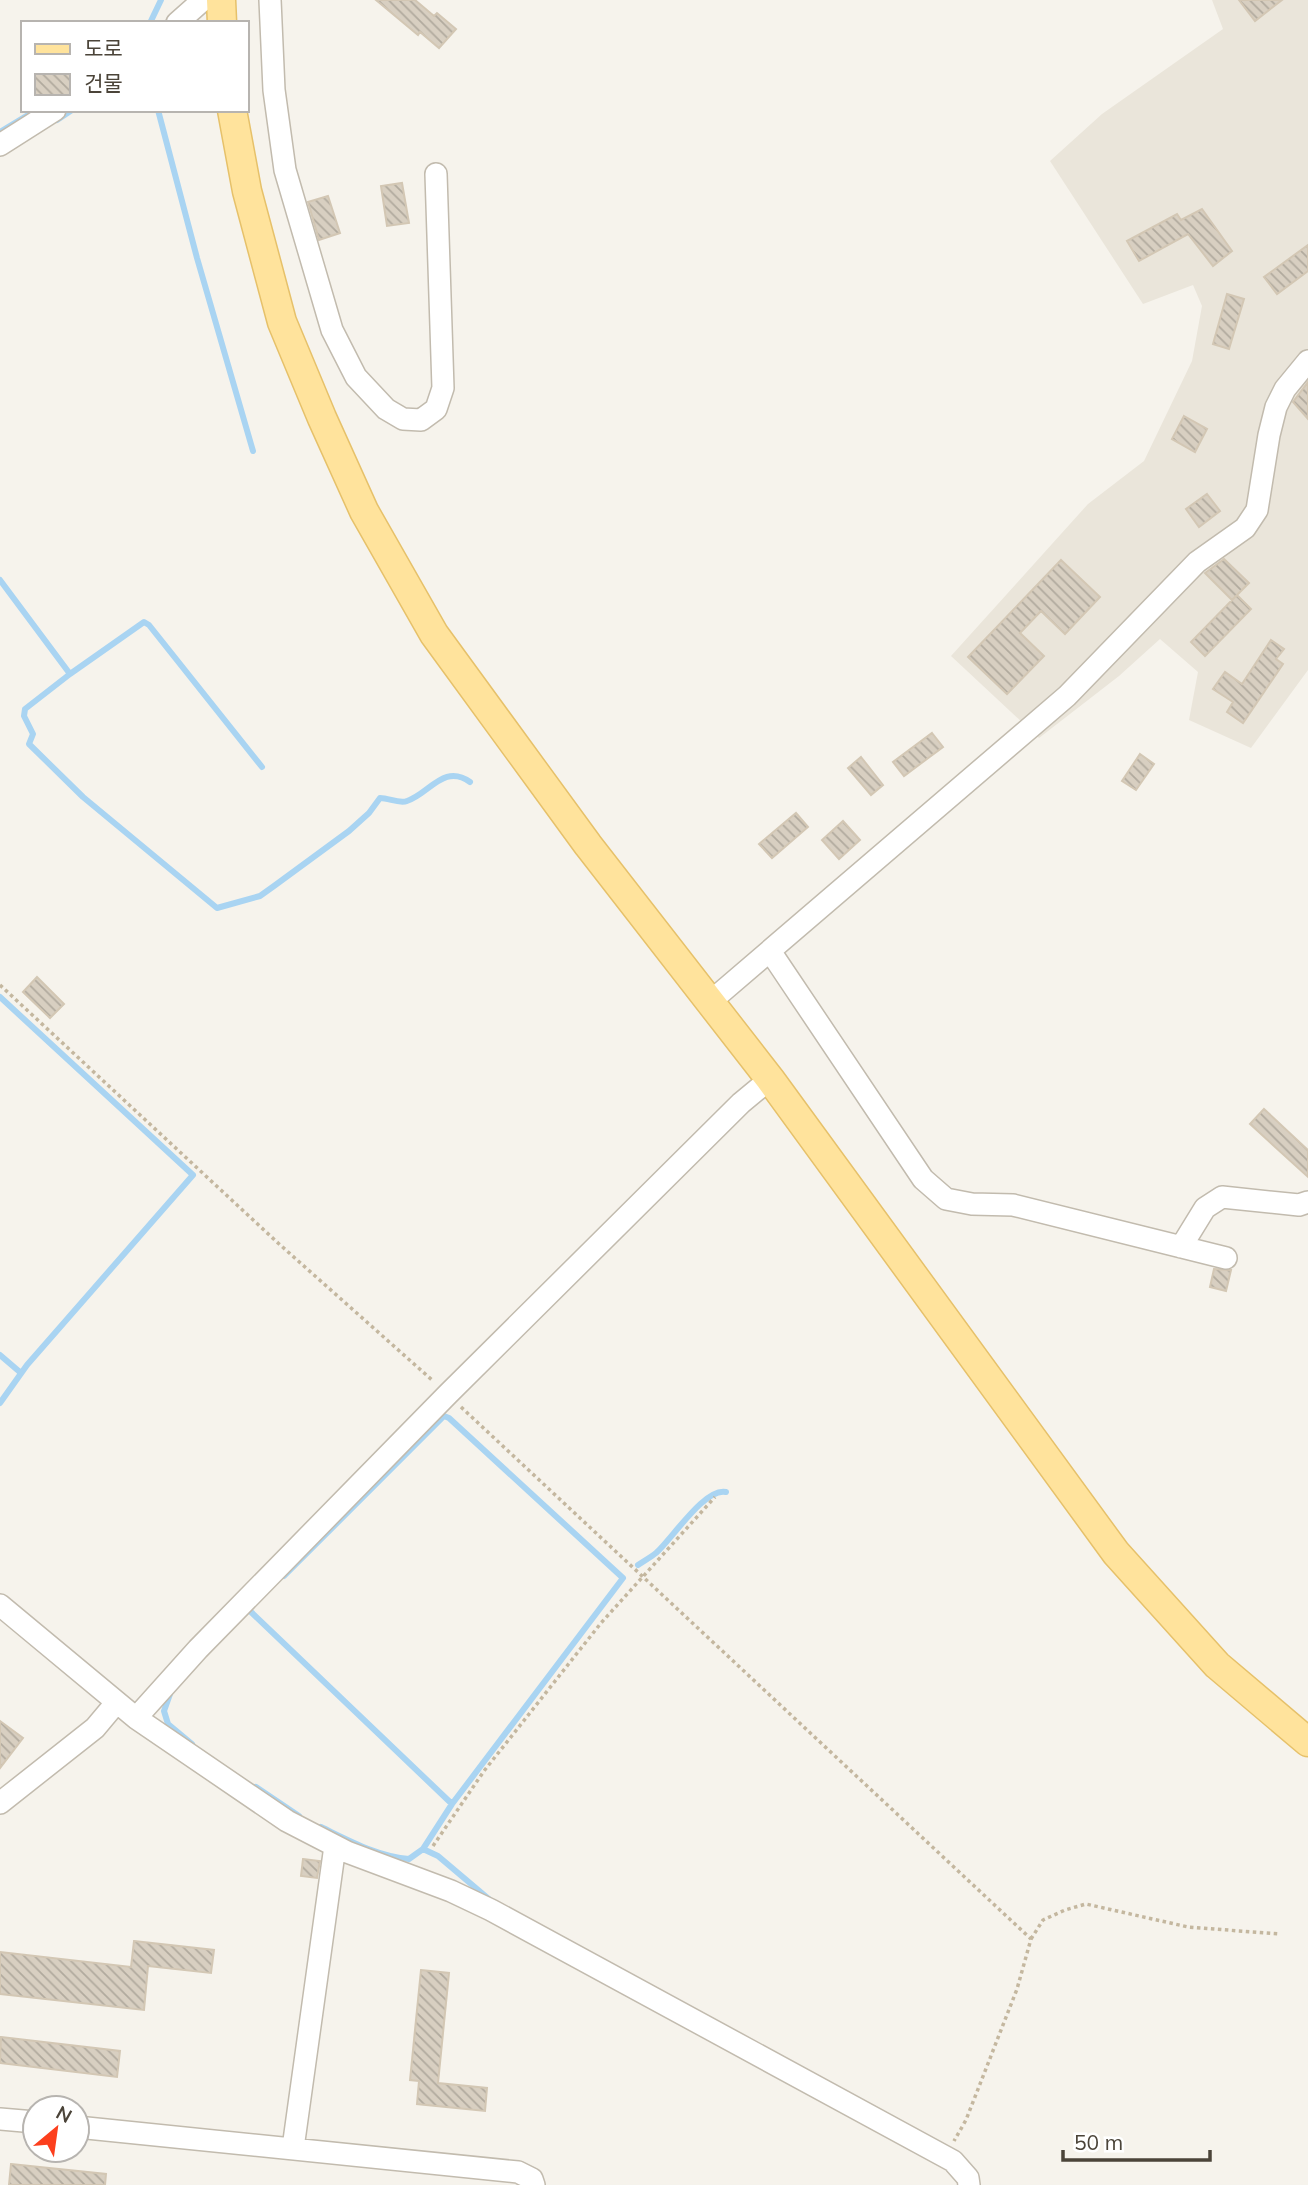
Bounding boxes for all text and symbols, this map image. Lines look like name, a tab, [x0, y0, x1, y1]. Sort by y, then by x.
legend	[21, 21, 248, 112]
text: 도로	[84, 35, 123, 61]
text: 건물	[84, 70, 123, 96]
north arrow	[21, 2094, 91, 2164]
text: N	[52, 2100, 76, 2128]
scale bar	[1063, 2118, 1210, 2162]
text: 50 m	[1074, 2129, 1123, 2155]

